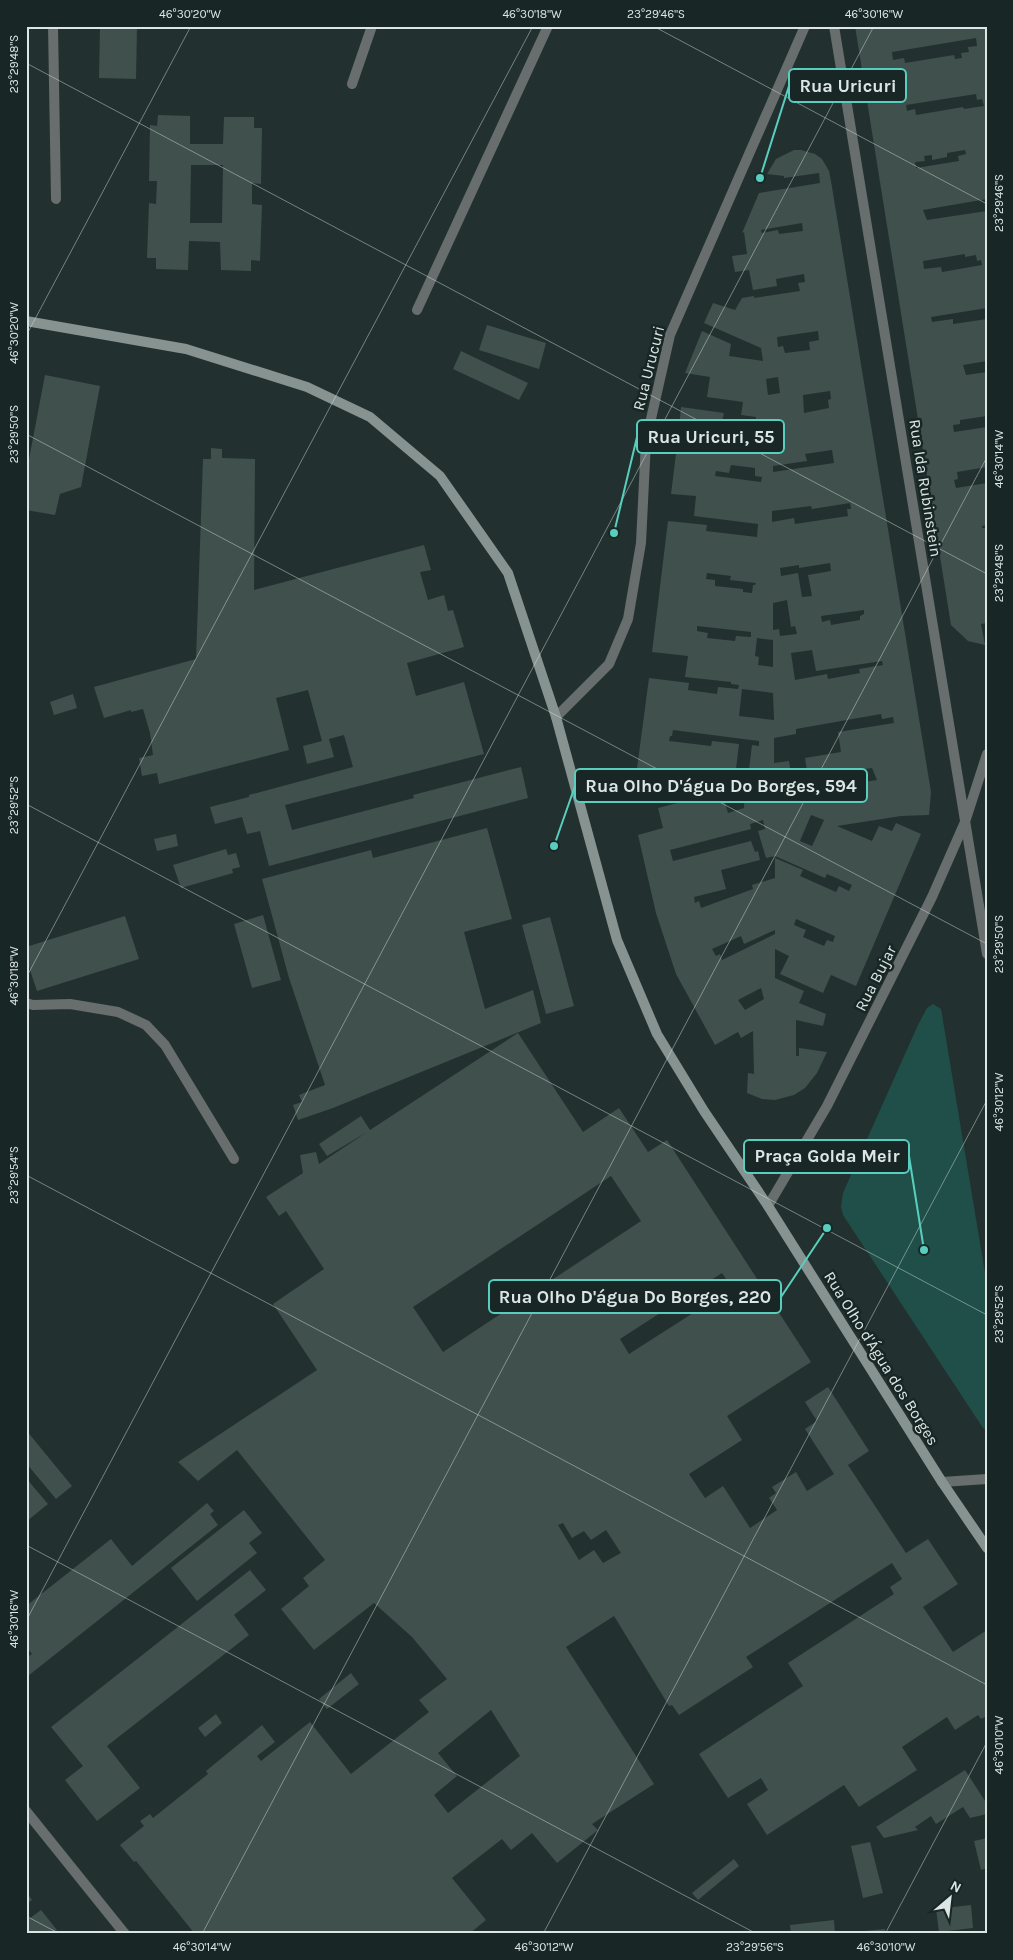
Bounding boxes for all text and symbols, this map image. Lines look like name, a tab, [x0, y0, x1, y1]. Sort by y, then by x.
text: 46°30'20"W	[159, 7, 221, 21]
text: 46°30'18"W	[502, 7, 562, 21]
text: 23°29'46"S	[627, 7, 685, 21]
text: 46°30'16"W	[845, 7, 904, 21]
text: 23°29'48"S	[7, 35, 21, 93]
callout: Rua Uricuri	[789, 69, 906, 102]
text: Rua Uricuri	[799, 75, 897, 97]
text: 23°29'46"S	[992, 174, 1006, 232]
text: 46°30'20"W	[7, 302, 21, 364]
street label: Rua Urucuri	[629, 324, 668, 412]
text: 23°29'50"S	[7, 405, 21, 463]
street label: Rua Ida Rubinstein	[905, 418, 946, 558]
callout: Rua Uricuri, 55	[637, 420, 784, 453]
text: Rua Uricuri, 55	[647, 426, 775, 448]
text: 46°30'14"W	[992, 429, 1006, 488]
text: 23°29'48"S	[992, 544, 1006, 602]
callout: Rua Olho D'água Do Borges, 594	[575, 769, 867, 802]
text: Rua Olho D'água Do Borges, 594	[585, 775, 857, 797]
text: 23°29'52"S	[7, 776, 21, 834]
text: 23°29'50"S	[992, 915, 1006, 973]
street label: Rua Bujar	[851, 942, 900, 1014]
text: 46°30'18"W	[7, 946, 21, 1006]
text: 46°30'12"W	[992, 1072, 1006, 1131]
callout: Praça Golda Meir	[744, 1140, 909, 1173]
text: Praça Golda Meir	[755, 1145, 899, 1167]
text: 23°29'54"S	[7, 1146, 21, 1204]
street label: Rua Olho d'Água dos Borges	[820, 1268, 943, 1449]
callout: Rua Olho D'água Do Borges, 220	[489, 1280, 781, 1313]
text: 23°29'52"S	[992, 1285, 1006, 1343]
text: Rua Olho D'água Do Borges, 220	[499, 1286, 771, 1308]
text: 46°30'16"W	[7, 1589, 21, 1648]
text: 46°30'10"W	[992, 1715, 1006, 1774]
north arrow	[926, 1872, 976, 1922]
text: N	[947, 1877, 964, 1897]
text: 46°30'14"W	[173, 1940, 232, 1954]
text: 46°30'12"W	[515, 1940, 574, 1954]
text: 23°29'56"S	[726, 1940, 784, 1954]
text: 46°30'10"W	[857, 1940, 916, 1954]

